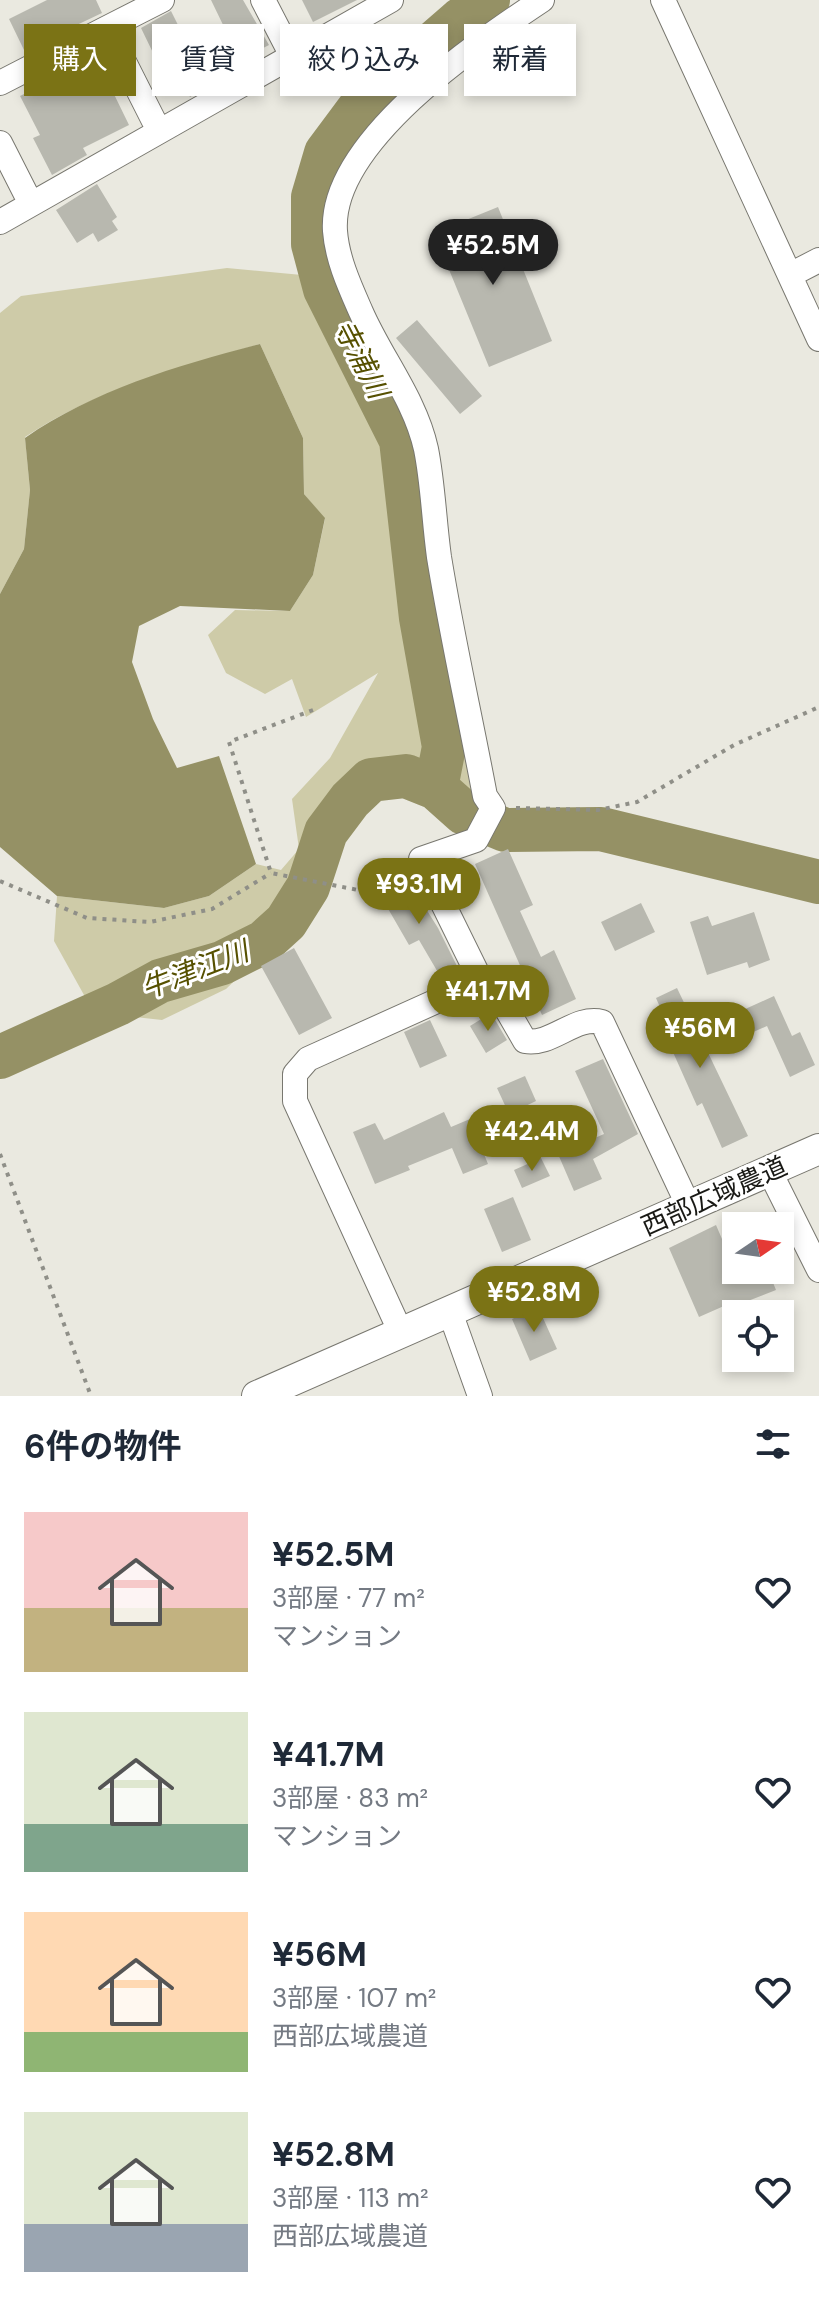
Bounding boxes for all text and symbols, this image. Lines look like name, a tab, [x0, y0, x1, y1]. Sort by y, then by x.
chip: 購入	[24, 24, 136, 96]
chip: 賃貸	[152, 24, 264, 96]
chip: 絞り込み	[280, 24, 448, 96]
chip: 新着	[464, 24, 576, 96]
pin: ¥52.5M	[428, 219, 558, 287]
text: ¥52.5M	[446, 228, 540, 262]
water label: 寺浦川	[325, 313, 398, 407]
pin: ¥93.1M	[354, 858, 484, 926]
text: ¥93.1M	[375, 867, 463, 901]
water label: 牛津江川	[136, 932, 257, 1007]
pin: ¥41.7M	[423, 965, 553, 1033]
text: ¥41.7M	[445, 974, 531, 1008]
pin: ¥56M	[653, 1002, 747, 1070]
text: ¥56M	[664, 1011, 736, 1045]
pin: ¥42.4M	[467, 1105, 597, 1173]
text: ¥42.4M	[484, 1114, 580, 1148]
street label: 西部広域農道	[636, 1149, 792, 1243]
north arrow	[722, 1212, 794, 1284]
map controls	[722, 1212, 794, 1372]
pin: ¥52.8M	[469, 1266, 599, 1334]
text: ¥52.8M	[487, 1275, 581, 1309]
button: locate	[722, 1300, 794, 1372]
icon: filters	[751, 1422, 795, 1466]
text: 6件の物件	[24, 1424, 182, 1469]
text: ¥52.5M	[272, 1532, 394, 1577]
icon: home	[88, 1544, 184, 1640]
icon: heart	[751, 1570, 795, 1614]
text: 3部屋 · 77 m²	[272, 1581, 425, 1615]
text: マンション	[272, 1619, 402, 1653]
text: ¥41.7M	[272, 1732, 385, 1777]
icon: home	[88, 1744, 184, 1840]
icon: heart	[751, 1770, 795, 1814]
text: 3部屋 · 83 m²	[272, 1781, 428, 1815]
text: マンション	[272, 1819, 402, 1853]
text: ¥56M	[272, 1932, 367, 1977]
icon: home	[88, 1944, 184, 2040]
icon: heart	[751, 1970, 795, 2014]
text: 3部屋 · 107 m²	[272, 1981, 436, 2015]
text: 西部広域農道	[272, 2019, 428, 2053]
text: ¥52.8M	[272, 2132, 395, 2177]
icon: home	[88, 2144, 184, 2240]
icon: heart	[751, 2170, 795, 2214]
text: 3部屋 · 113 m²	[272, 2181, 429, 2215]
text: 西部広域農道	[272, 2219, 428, 2253]

